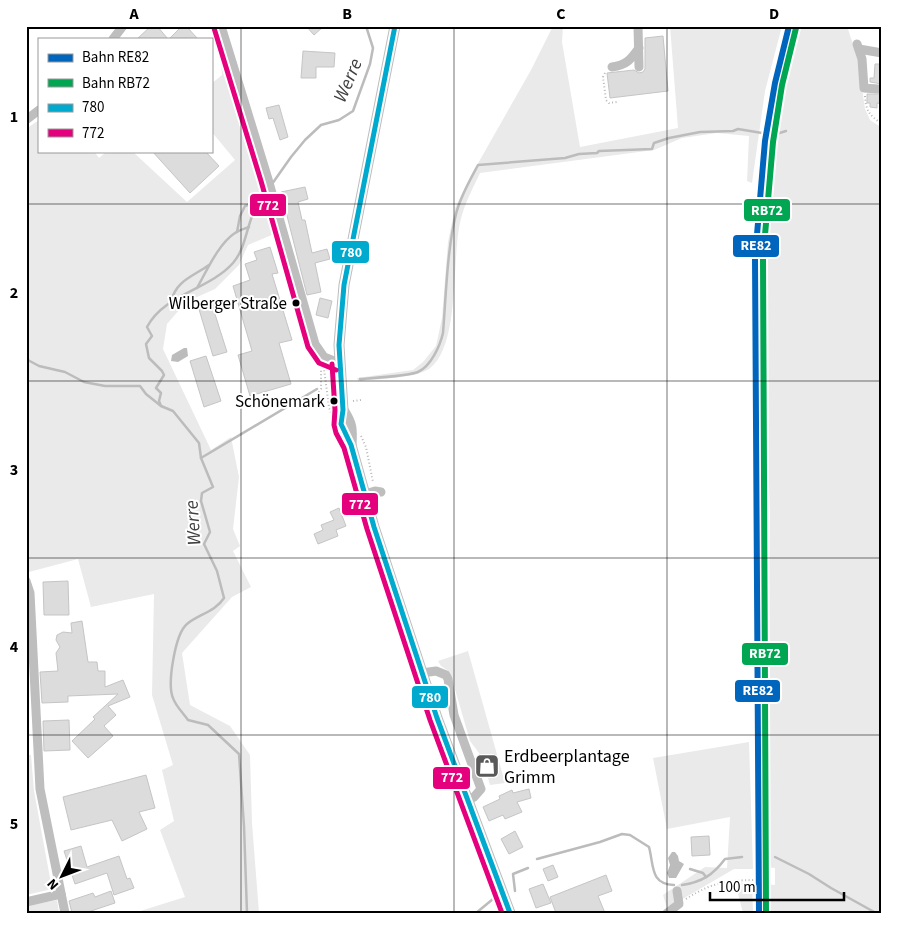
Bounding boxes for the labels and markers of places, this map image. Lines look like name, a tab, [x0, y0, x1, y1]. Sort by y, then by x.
place label: Wilberger Straße	[169, 292, 287, 316]
marker: Wilberger Straße	[291, 298, 301, 308]
place label: Schönemark	[235, 390, 326, 414]
marker: Schönemark	[329, 396, 339, 406]
place label: Erdbeerplantage Grimm	[504, 744, 630, 790]
shop icon: Erdbeerplantage Grimm	[474, 753, 500, 779]

